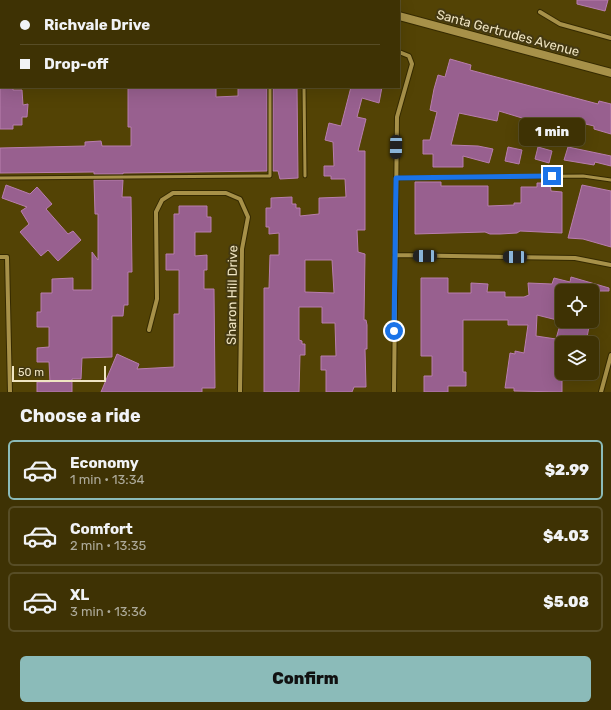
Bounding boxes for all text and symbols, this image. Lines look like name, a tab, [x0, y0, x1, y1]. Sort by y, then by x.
street label: Santa Gertrudes Avenue	[435, 7, 581, 59]
text: Richvale Drive	[44, 16, 150, 34]
text: Drop-off	[44, 55, 108, 73]
callout: 1 min	[519, 118, 585, 146]
text: 1 min	[535, 124, 569, 139]
car	[390, 135, 402, 159]
route end	[543, 167, 561, 185]
street label: Sharon Hill Drive	[224, 245, 240, 345]
car	[413, 250, 437, 262]
car	[503, 251, 527, 263]
map controls	[555, 284, 599, 380]
button: locate	[555, 284, 599, 328]
route start	[385, 322, 403, 340]
button: layers	[555, 336, 599, 380]
scale bar	[12, 364, 106, 383]
text: 50 m	[18, 366, 44, 379]
text: Choose a ride	[20, 405, 141, 427]
icon: car	[22, 452, 58, 488]
text: Economy	[70, 454, 139, 472]
text: $2.99	[545, 461, 589, 479]
text: 1 min · 13:34	[70, 472, 145, 487]
icon: car	[22, 518, 58, 554]
text: Comfort	[70, 520, 133, 538]
text: $4.03	[543, 527, 589, 545]
text: 2 min · 13:35	[70, 538, 146, 553]
icon: car	[22, 584, 58, 620]
text: XL	[70, 586, 89, 604]
text: $5.08	[543, 593, 589, 611]
text: 3 min · 13:36	[70, 604, 147, 619]
button: Confirm	[20, 656, 591, 702]

